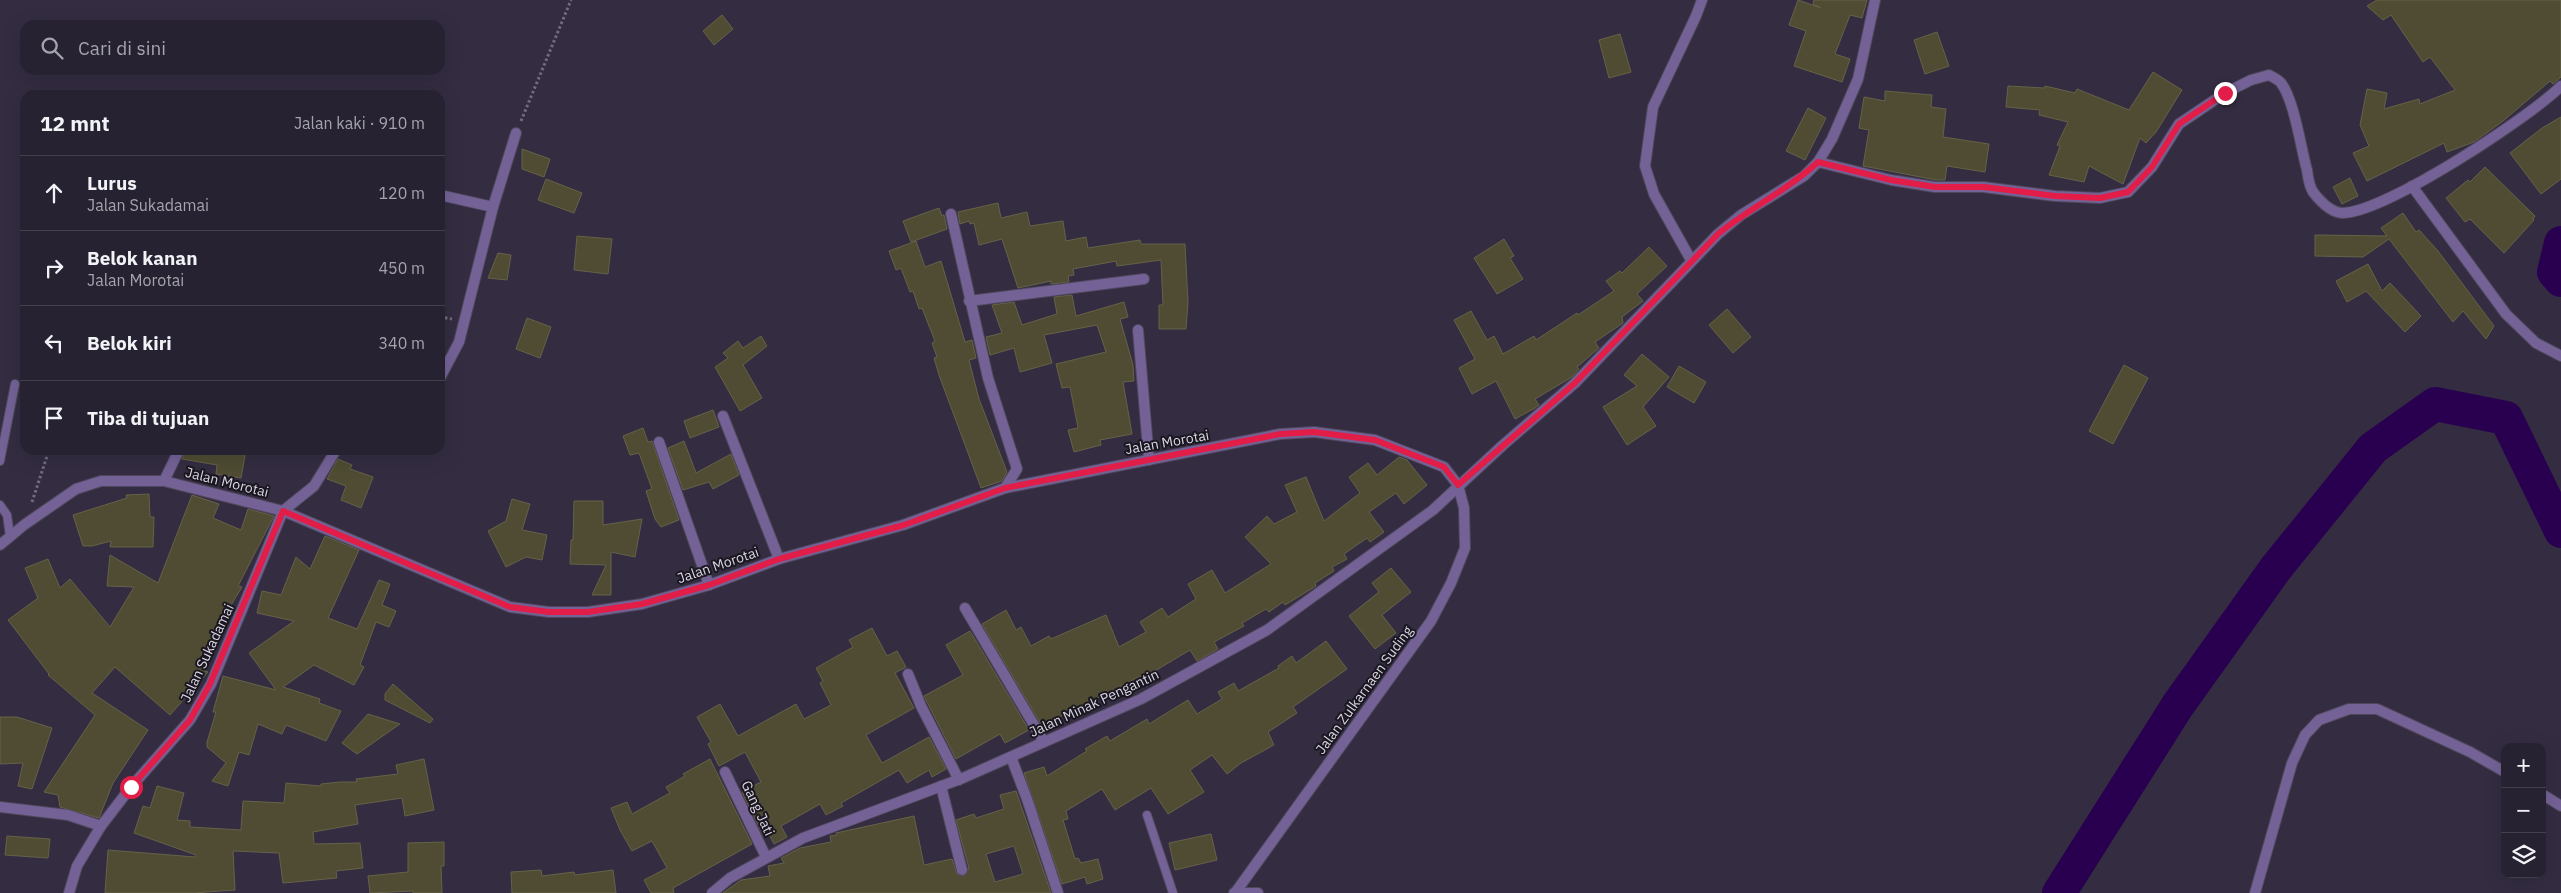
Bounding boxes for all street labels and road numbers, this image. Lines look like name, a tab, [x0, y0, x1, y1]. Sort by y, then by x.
street label: Jalan Morotai	[1123, 426, 1211, 458]
street label: Jalan Morotai	[184, 463, 270, 501]
street label: Jalan Morotai	[675, 543, 761, 587]
street label: Jalan Sukadamai	[176, 601, 238, 705]
street label: Jalan Zulkarnaen Suding	[1311, 622, 1417, 758]
street label: Jalan Minak Pengantin	[1026, 665, 1162, 741]
street label: Gang Jati	[737, 778, 779, 838]

